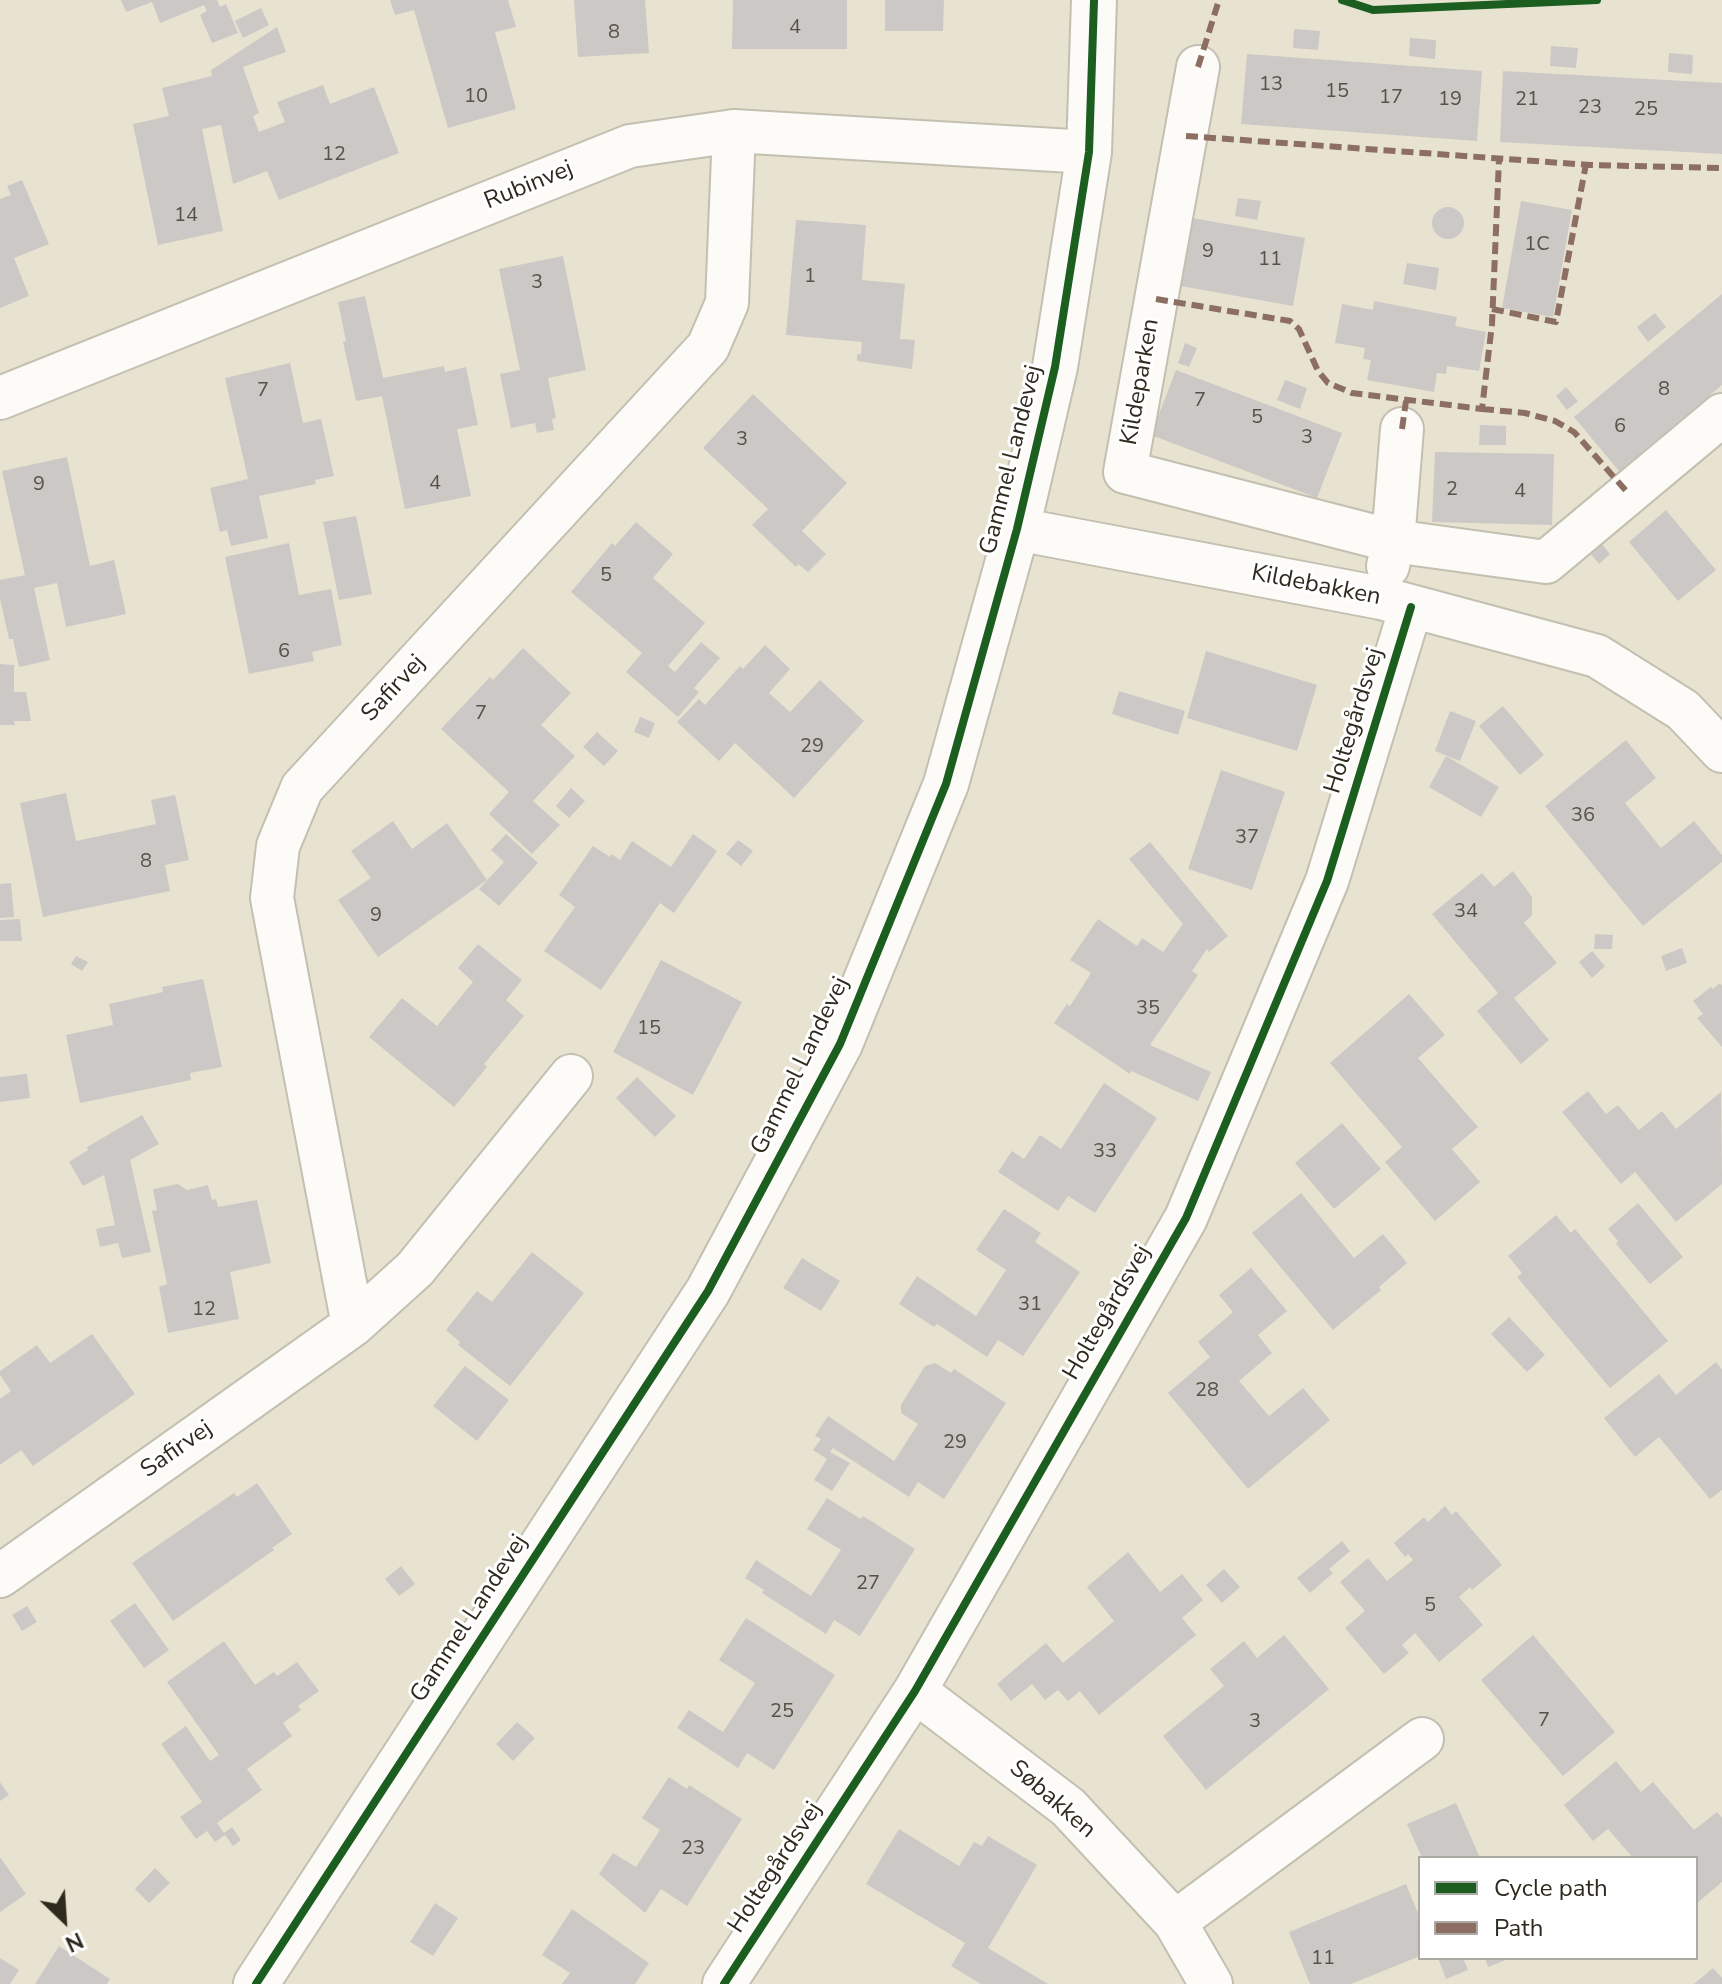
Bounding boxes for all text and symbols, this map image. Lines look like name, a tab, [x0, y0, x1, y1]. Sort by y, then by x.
house number: 4	[789, 16, 801, 40]
house number: 8	[608, 21, 620, 45]
house number: 13	[1259, 73, 1283, 97]
house number: 15	[1325, 80, 1349, 104]
house number: 10	[464, 85, 488, 109]
house number: 17	[1379, 86, 1403, 110]
house number: 19	[1438, 88, 1462, 112]
house number: 21	[1515, 88, 1539, 112]
house number: 23	[1578, 96, 1602, 120]
house number: 25	[1634, 98, 1658, 122]
house number: 12	[322, 143, 346, 167]
street label: Rubinvej	[480, 155, 578, 217]
house number: 14	[174, 204, 198, 228]
house number: 1C	[1524, 233, 1550, 257]
house number: 9	[1202, 240, 1214, 264]
house number: 11	[1258, 248, 1282, 272]
house number: 1	[804, 265, 816, 289]
house number: 3	[531, 271, 543, 295]
street label: Kildeparken	[1116, 317, 1166, 447]
street label: Gammel Landevej	[975, 362, 1049, 558]
house number: 8	[1658, 378, 1670, 402]
house number: 7	[257, 379, 269, 403]
house number: 7	[1194, 389, 1206, 413]
house number: 5	[1251, 406, 1263, 430]
house number: 6	[1614, 415, 1626, 439]
house number: 3	[1301, 426, 1313, 450]
house number: 3	[736, 428, 748, 452]
house number: 4	[429, 472, 441, 496]
house number: 9	[33, 473, 45, 497]
house number: 2	[1446, 478, 1458, 502]
house number: 4	[1514, 480, 1526, 504]
street label: Kildebakken	[1249, 559, 1383, 613]
house number: 5	[600, 564, 612, 588]
house number: 6	[278, 640, 290, 664]
street label: Holtegårdsvej	[1319, 645, 1391, 797]
street label: Safirvej	[356, 650, 432, 728]
house number: 7	[475, 702, 487, 726]
house number: 29	[800, 735, 824, 759]
house number: 36	[1571, 804, 1595, 828]
house number: 37	[1235, 826, 1259, 850]
house number: 8	[140, 850, 152, 874]
house number: 34	[1454, 900, 1478, 924]
house number: 9	[370, 904, 382, 928]
street label: Gammel Landevej	[746, 973, 856, 1159]
house number: 35	[1136, 997, 1160, 1021]
house number: 15	[637, 1017, 661, 1041]
house number: 33	[1093, 1140, 1117, 1164]
street label: Holtegårdsvej	[1058, 1241, 1158, 1385]
house number: 31	[1018, 1293, 1042, 1317]
house number: 12	[192, 1298, 216, 1322]
house number: 28	[1195, 1379, 1219, 1403]
street label: Safirvej	[136, 1415, 218, 1485]
house number: 29	[943, 1431, 967, 1455]
street label: Gammel Landevej	[405, 1530, 535, 1708]
house number: 27	[856, 1572, 880, 1596]
house number: 5	[1424, 1594, 1436, 1618]
house number: 25	[770, 1700, 794, 1724]
house number: 7	[1538, 1709, 1550, 1733]
house number: 3	[1249, 1710, 1261, 1734]
street label: Søbakken	[1003, 1755, 1101, 1845]
street label: Holtegårdsvej	[723, 1797, 829, 1939]
house number: 23	[681, 1837, 705, 1861]
legend	[1418, 1856, 1698, 1960]
text: Cycle path	[1494, 1872, 1608, 1904]
north arrow	[24, 1880, 104, 1960]
text: Path	[1494, 1912, 1543, 1944]
text: N	[60, 1925, 88, 1959]
house number: 11	[1311, 1947, 1335, 1971]

